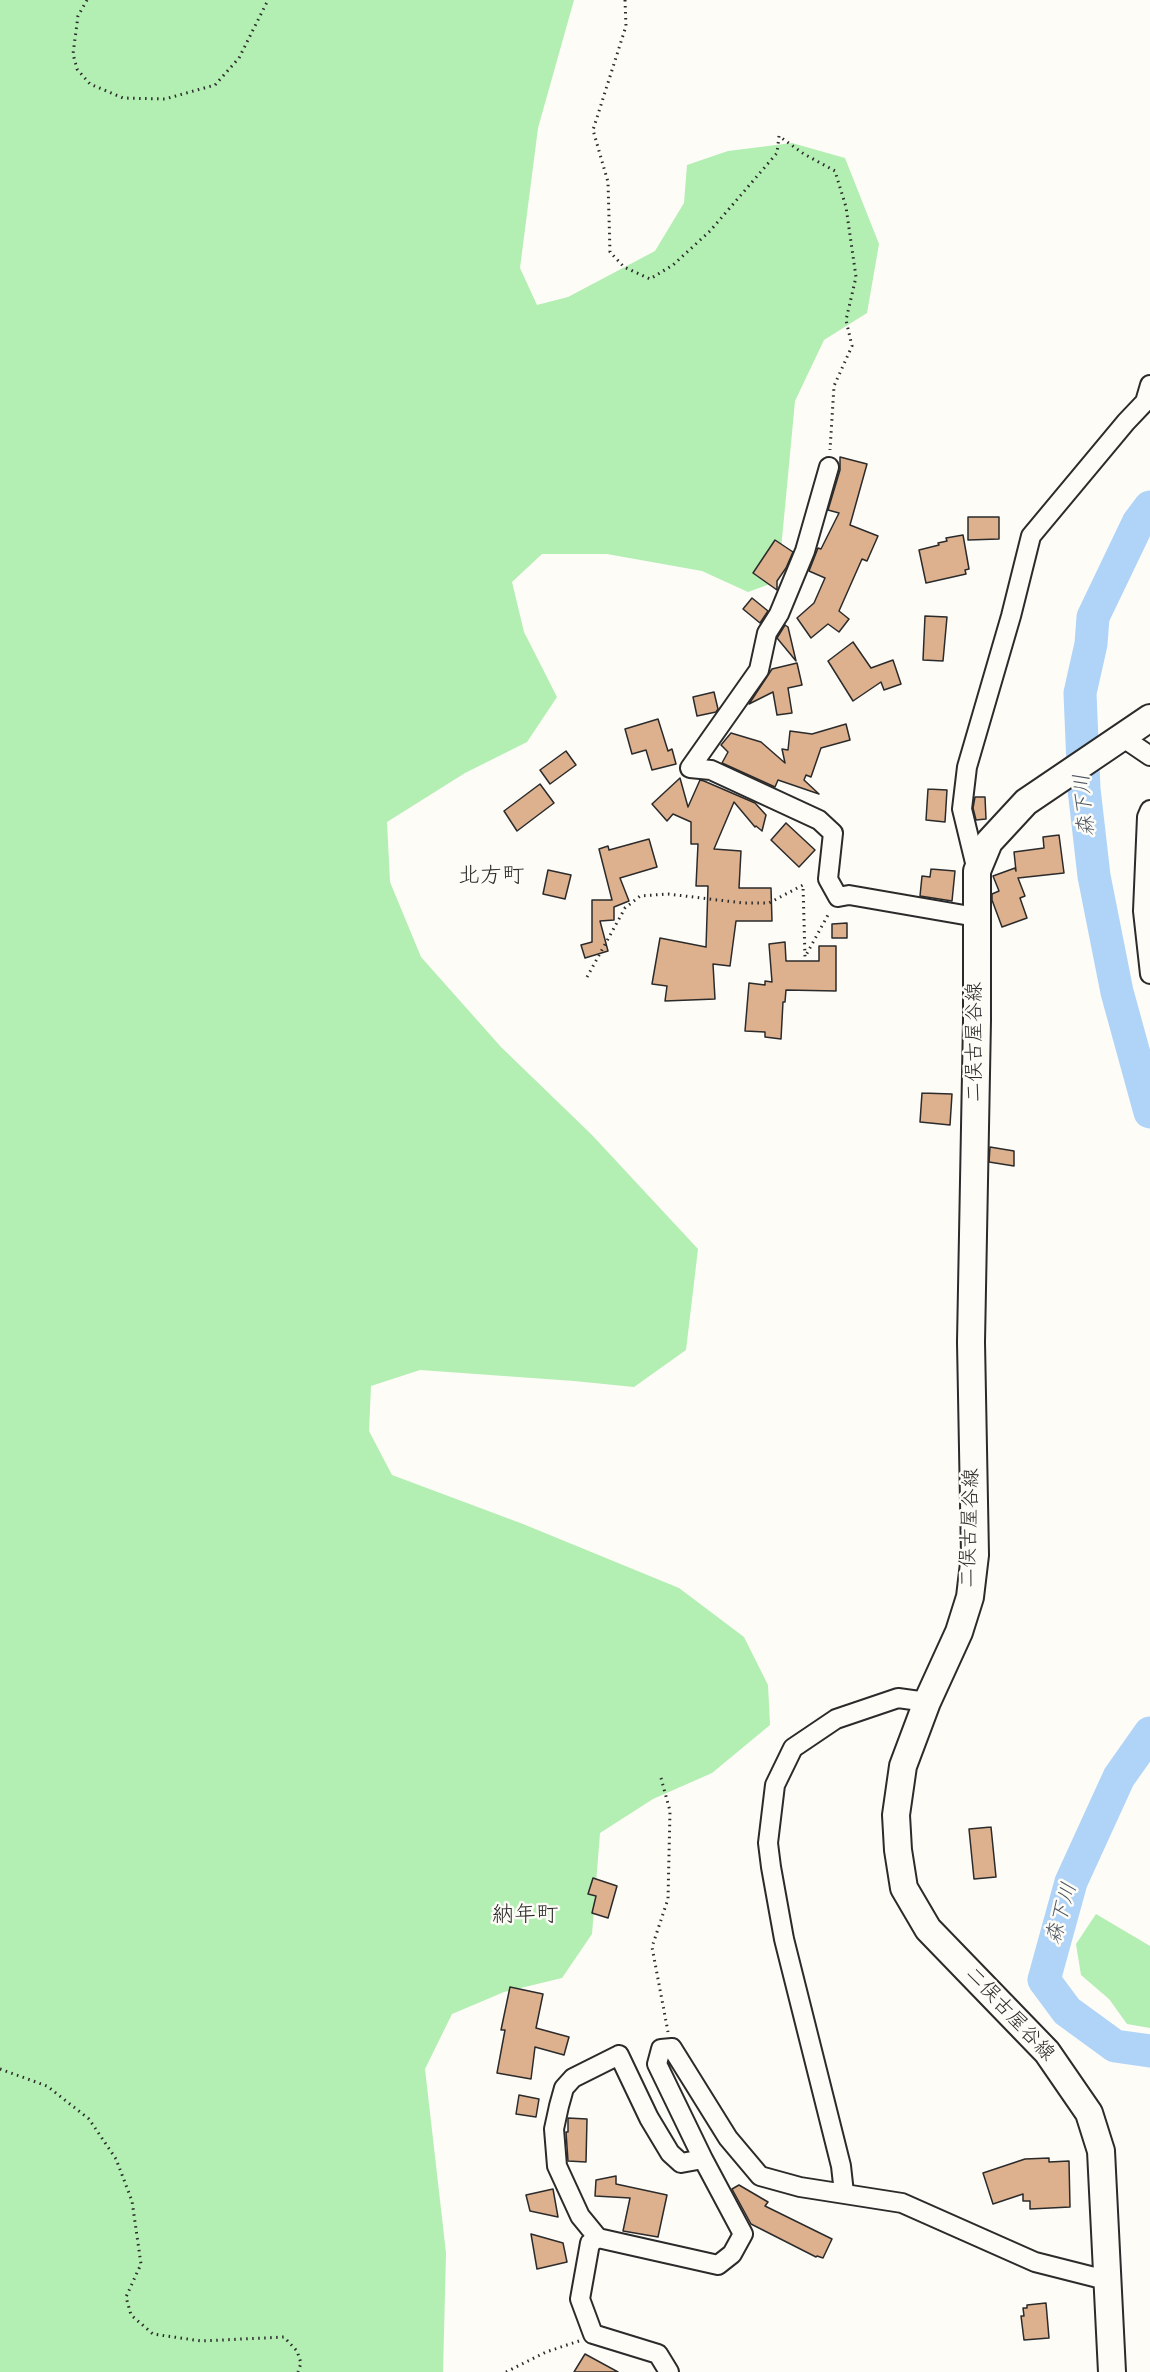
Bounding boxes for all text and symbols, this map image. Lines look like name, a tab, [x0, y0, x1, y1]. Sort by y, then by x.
water label: 森下川	[1071, 773, 1101, 837]
district label: 北方町	[458, 864, 524, 890]
street label: 二俣古屋谷線	[964, 982, 988, 1102]
street label: 二俣古屋谷線	[957, 1468, 985, 1588]
water label: 森下川	[1042, 1880, 1084, 1948]
district label: 納年町	[492, 1903, 558, 1929]
street label: 二俣古屋谷線	[959, 1963, 1059, 2067]

